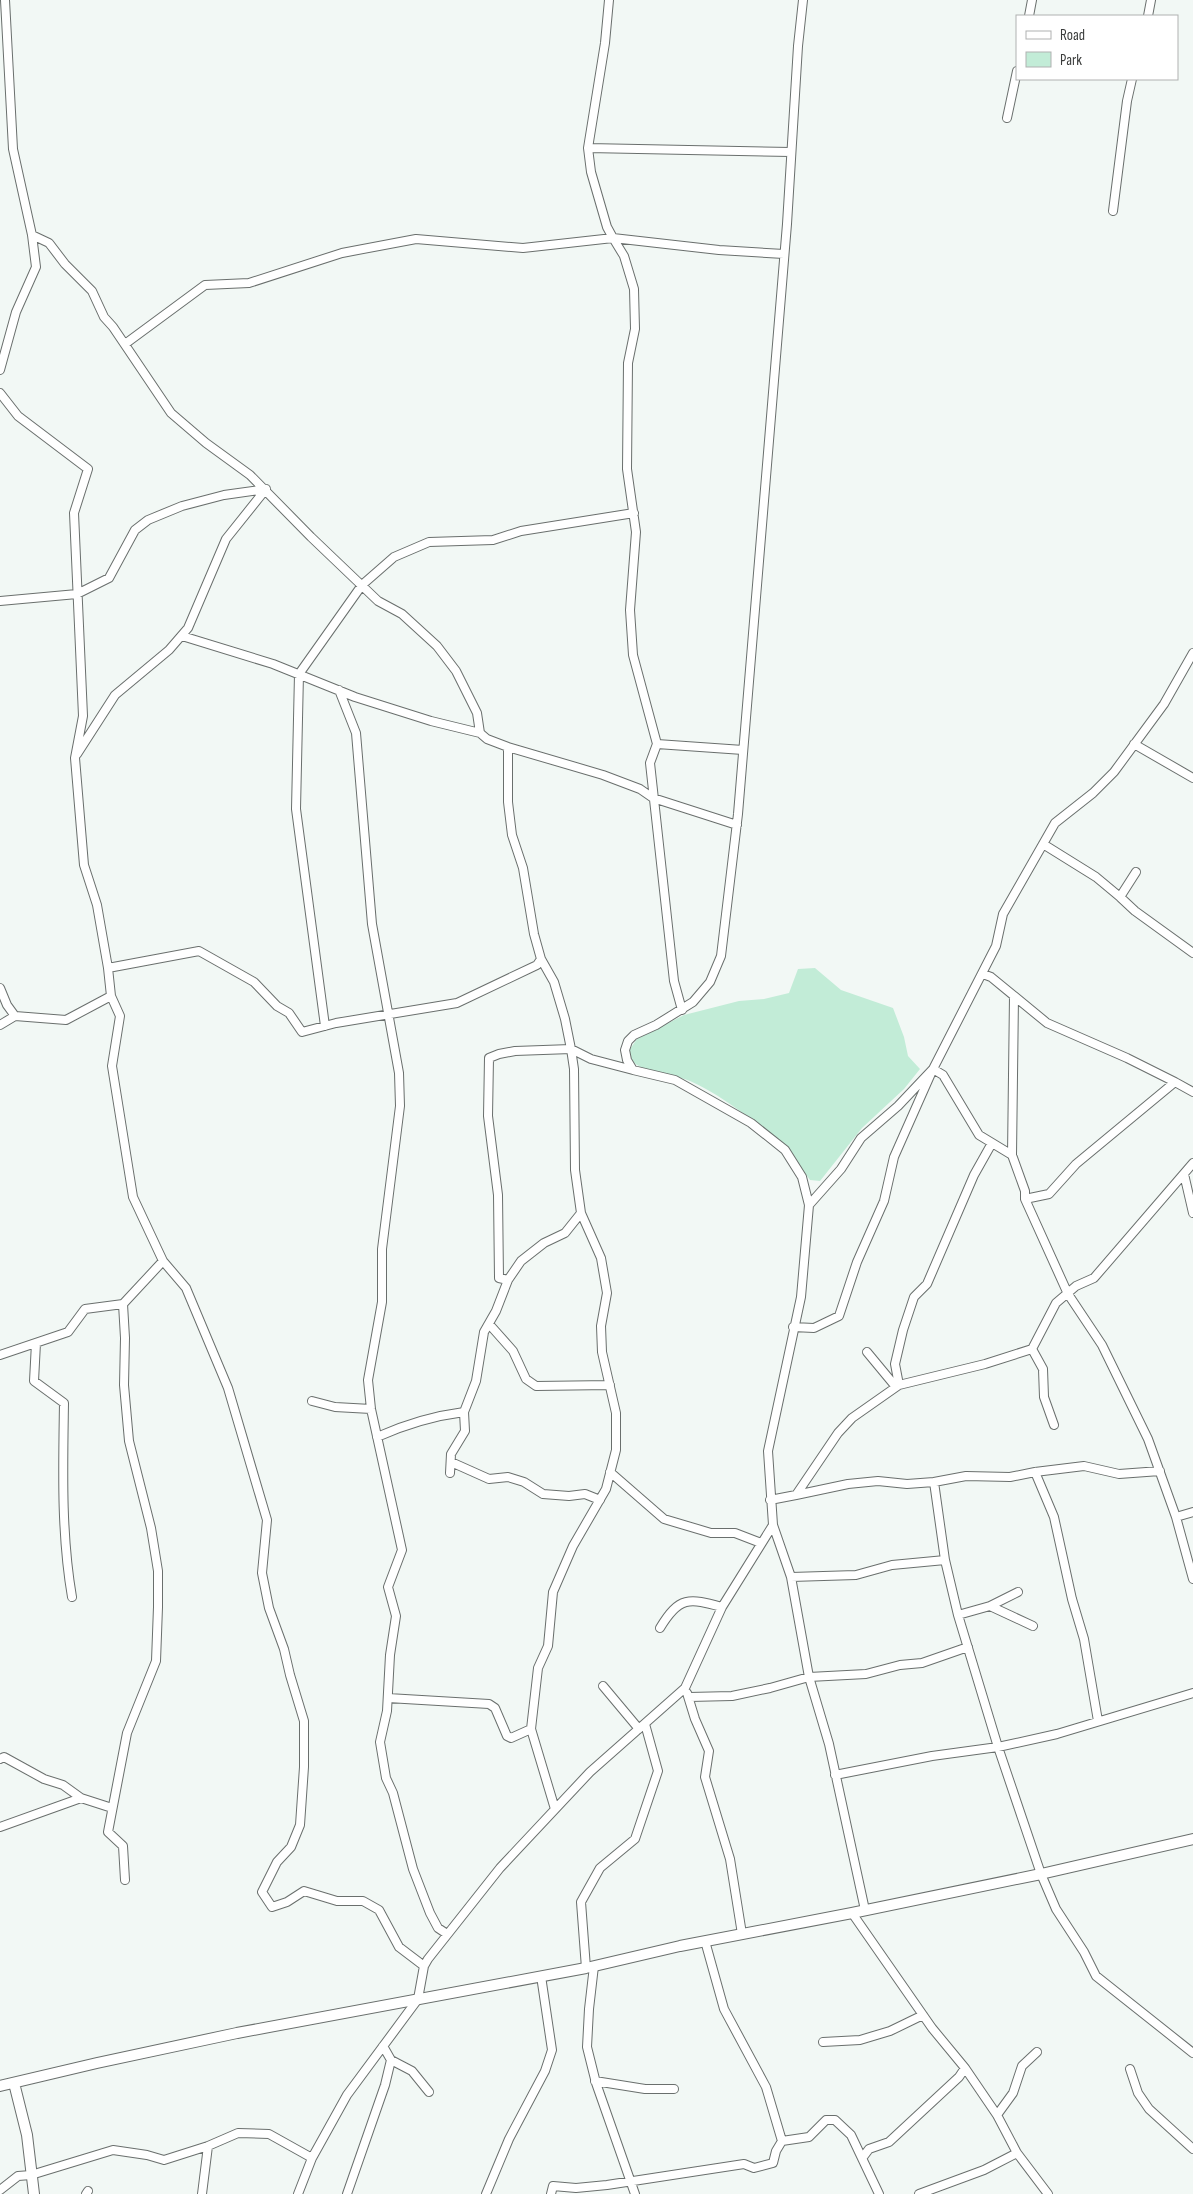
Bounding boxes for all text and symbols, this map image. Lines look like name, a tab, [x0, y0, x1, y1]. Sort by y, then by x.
legend	[1016, 15, 1178, 80]
text: Road	[1060, 26, 1085, 45]
text: Park	[1060, 51, 1082, 70]

